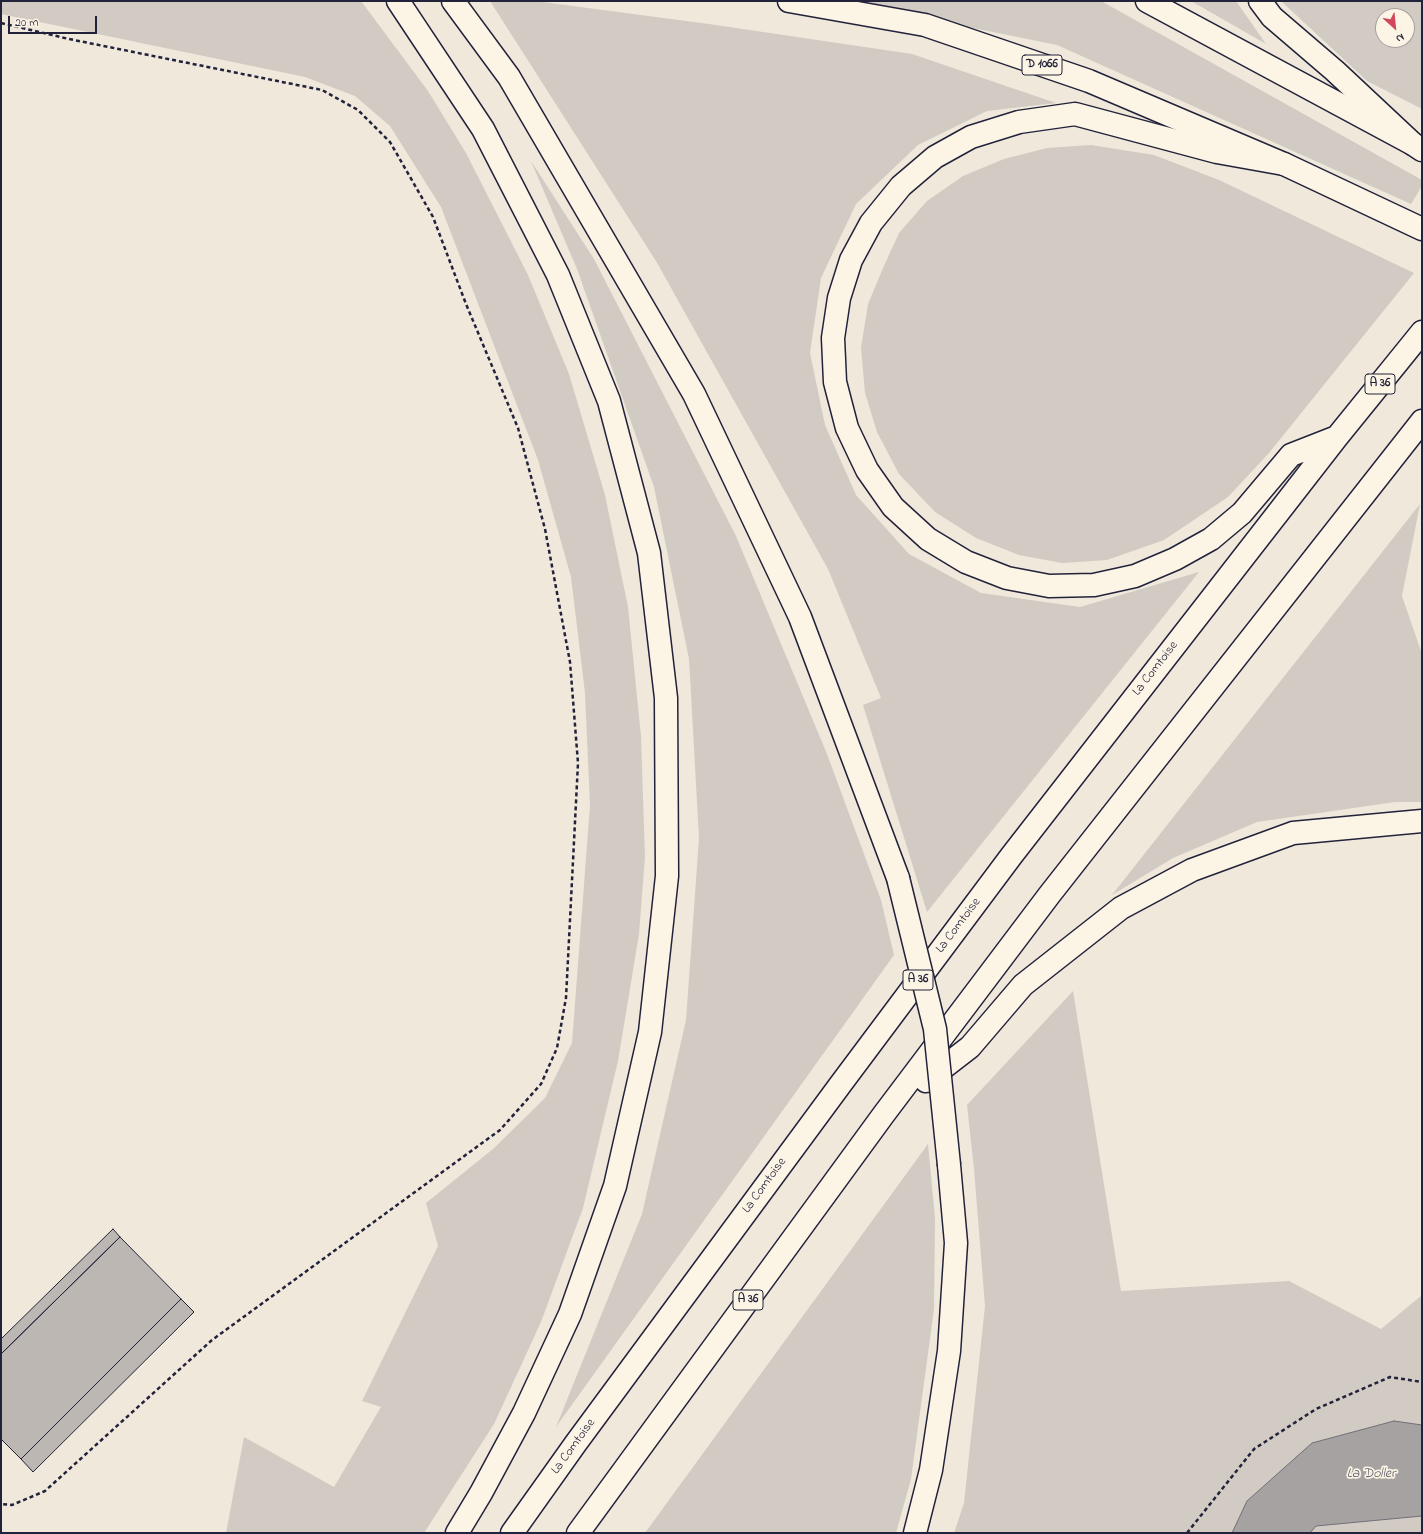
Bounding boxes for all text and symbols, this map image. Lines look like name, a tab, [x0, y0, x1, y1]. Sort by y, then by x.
scale bar	[10, 8, 99, 34]
north arrow	[1375, 8, 1415, 48]
text: 20 m	[15, 14, 38, 32]
text: N	[1393, 29, 1407, 47]
road number: D 1066	[1022, 55, 1062, 75]
road number: A 36	[1365, 374, 1395, 394]
street label: La Comtoise	[1130, 639, 1182, 699]
street label: La Comtoise	[933, 895, 985, 957]
road number: A 36	[903, 970, 933, 990]
street label: La Comtoise	[740, 1155, 790, 1217]
road number: A 36	[733, 1290, 763, 1310]
street label: La Comtoise	[549, 1416, 599, 1478]
water label: La Doller	[1347, 1467, 1395, 1483]

